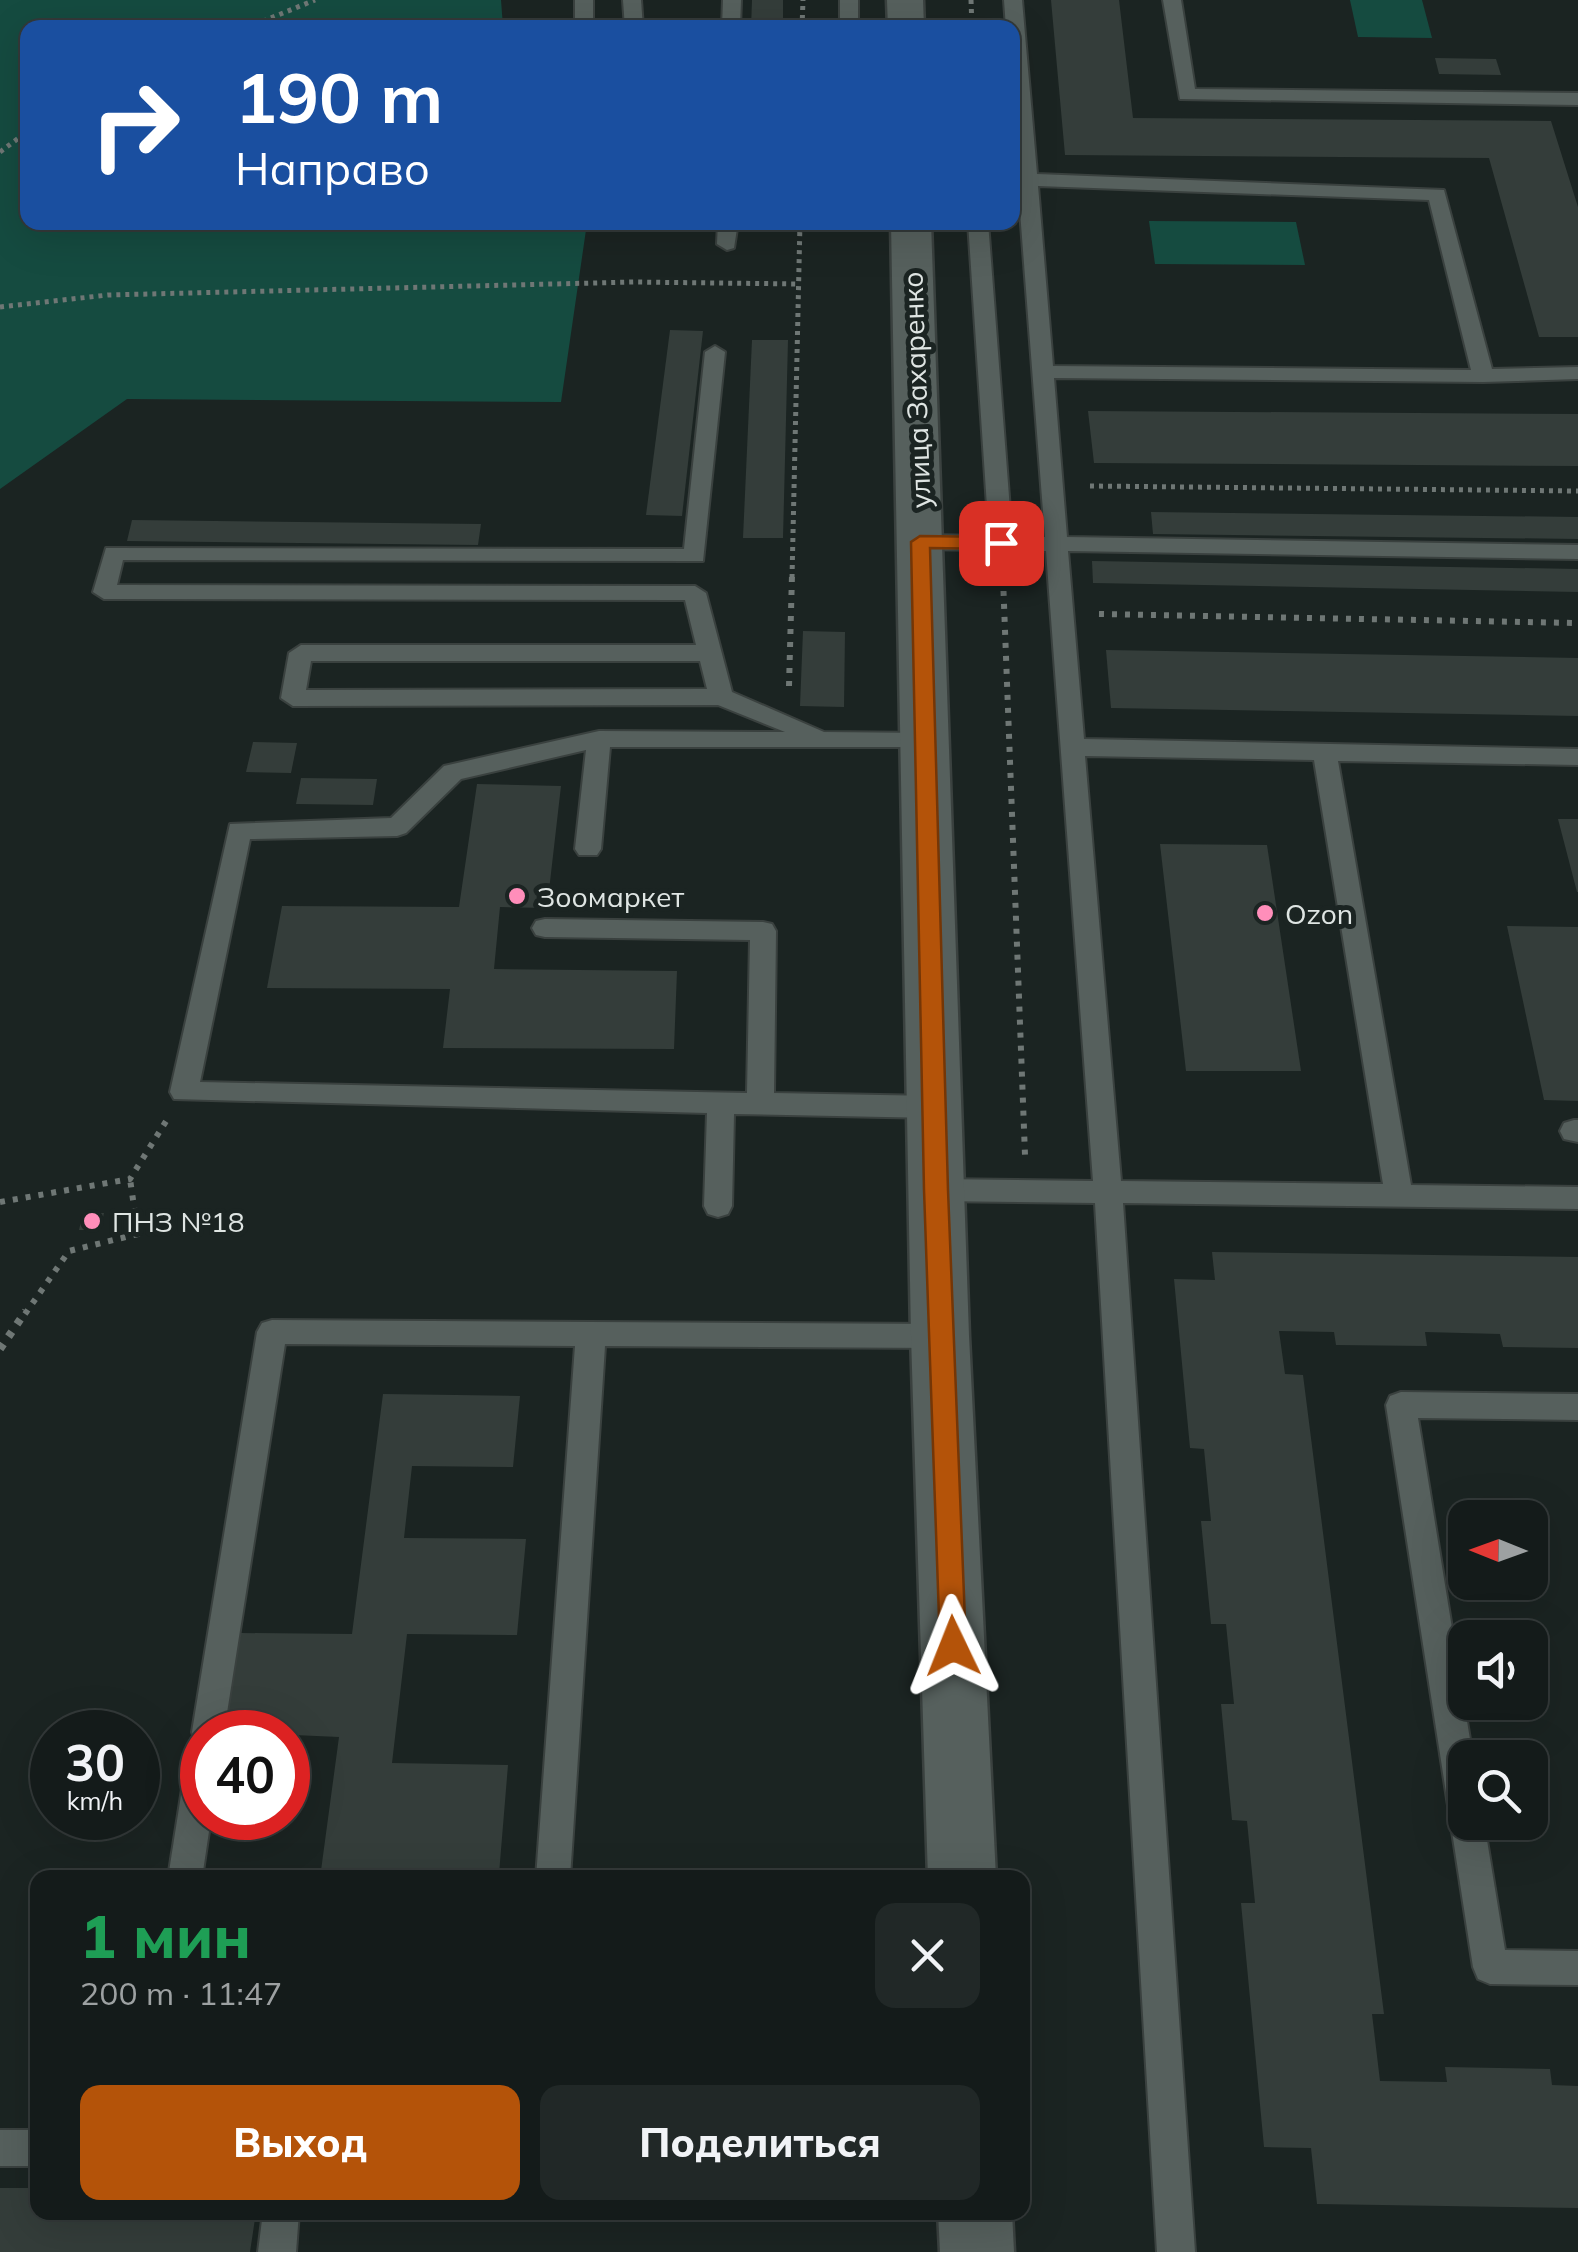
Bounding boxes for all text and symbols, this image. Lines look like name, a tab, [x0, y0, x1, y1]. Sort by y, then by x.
text: 190 m	[235, 53, 443, 141]
icon: right	[70, 60, 200, 190]
text: Направо	[235, 140, 430, 196]
street label: улица Захаренко	[894, 271, 938, 509]
pin	[959, 501, 1044, 586]
icon: arrive	[974, 516, 1029, 571]
place label: Зоомаркет	[537, 879, 684, 914]
marker: Зоомаркет	[506, 885, 528, 907]
place label: Ozon	[1285, 896, 1353, 931]
marker: Ozon	[1254, 902, 1276, 924]
place label: ПНЗ №18	[112, 1204, 244, 1239]
marker: ПНЗ №18	[81, 1210, 103, 1232]
north arrow	[1448, 1500, 1548, 1600]
map controls	[1448, 1500, 1548, 1840]
position arrow	[901, 1594, 1005, 1698]
button: sound	[1448, 1620, 1548, 1720]
speed limit sign: 40	[180, 1710, 310, 1840]
text: 30	[65, 1731, 125, 1794]
button: search	[1448, 1740, 1548, 1840]
text: km/h	[67, 1785, 123, 1816]
text: 1 мин	[80, 1898, 251, 1973]
button: close	[875, 1903, 980, 2008]
text: 200 m · 11:47	[80, 1973, 282, 2013]
button: Выход	[80, 2085, 520, 2200]
button: Поделиться	[540, 2085, 980, 2200]

